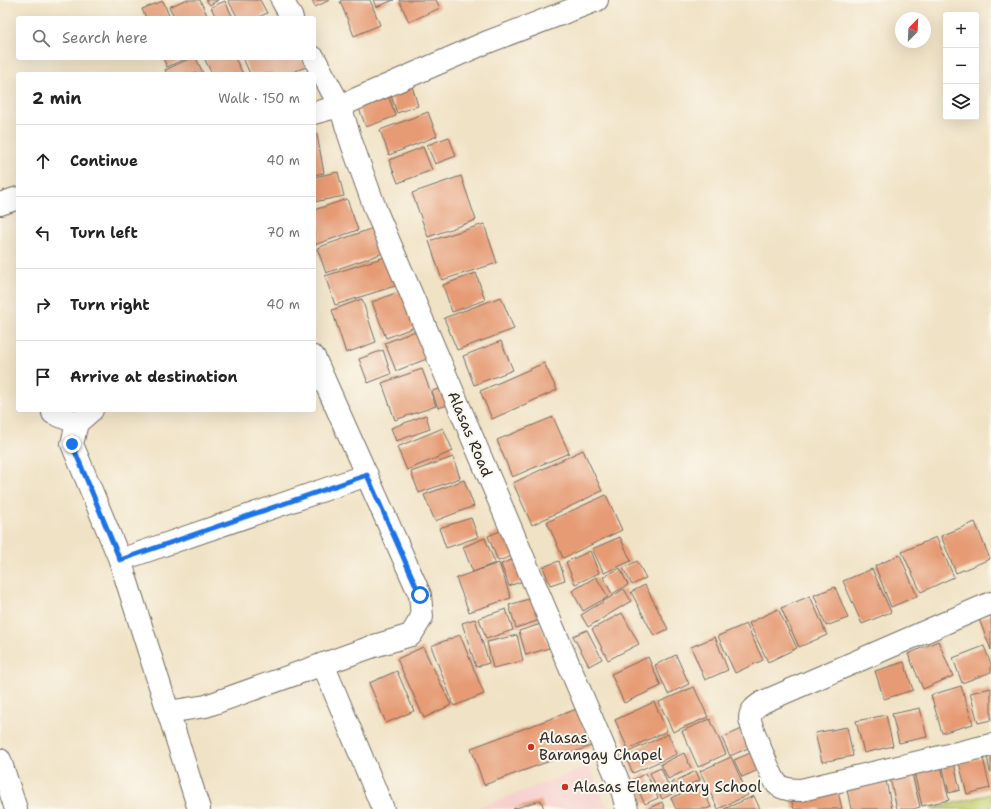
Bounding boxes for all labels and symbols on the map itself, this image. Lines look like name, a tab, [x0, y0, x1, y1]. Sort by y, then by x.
north arrow	[895, 12, 931, 48]
street label: Alasas Road	[443, 388, 497, 480]
route end	[63, 435, 81, 453]
route start	[411, 586, 429, 604]
place label: Alasas Barangay Chapel	[539, 728, 663, 765]
marker: Alasas Barangay Chapel	[526, 742, 536, 752]
place label: Alasas Elementary School	[573, 777, 762, 797]
marker: Alasas Elementary School	[560, 782, 570, 792]

